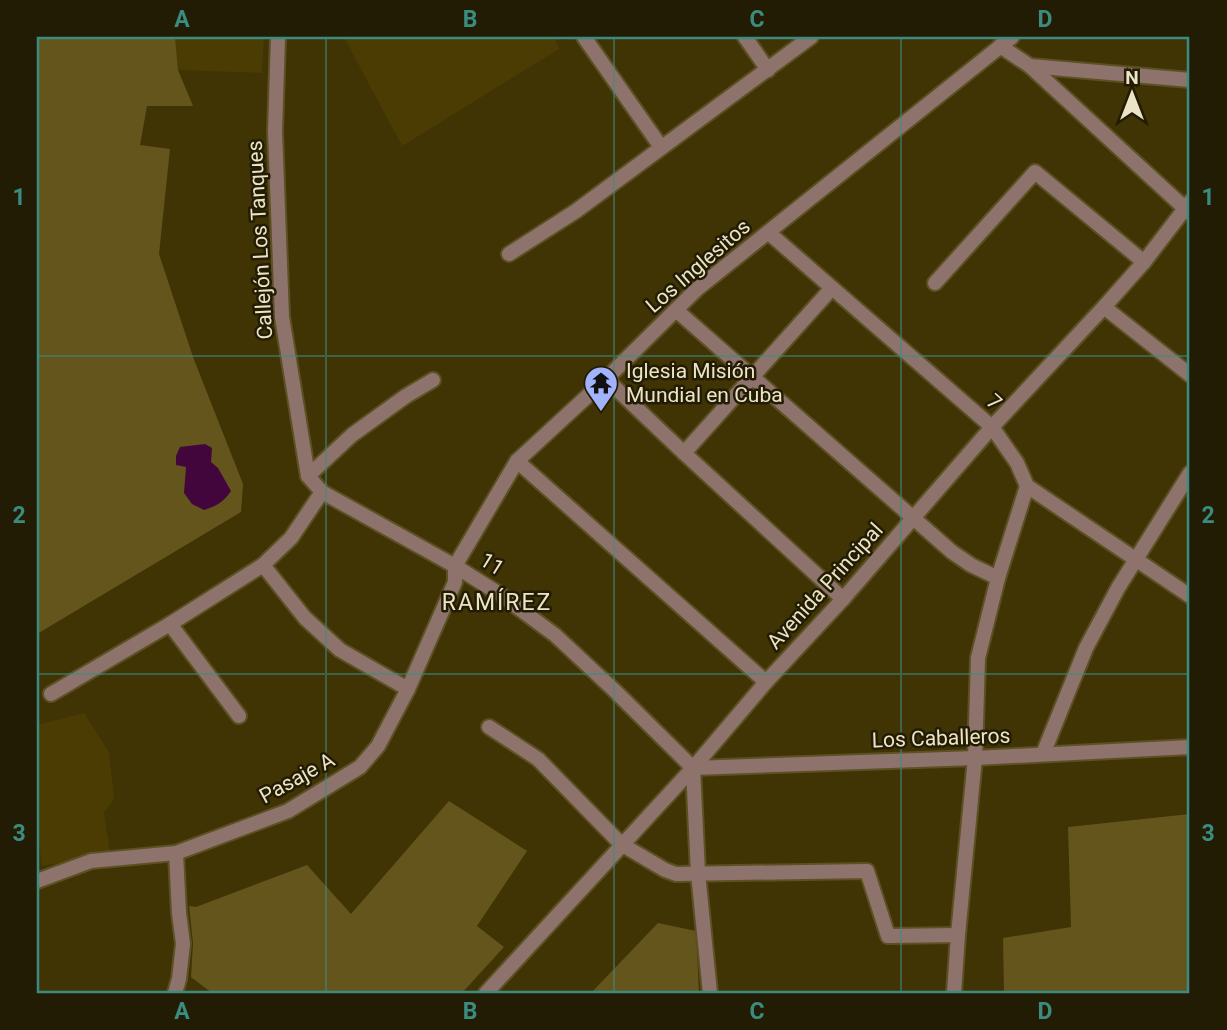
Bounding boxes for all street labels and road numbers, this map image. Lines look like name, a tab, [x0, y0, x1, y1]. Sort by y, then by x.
street label: Callejón Los Tanques	[243, 140, 277, 340]
street label: Los Inglesitos	[641, 214, 755, 318]
street label: 7	[982, 389, 1006, 415]
street label: Avenida Principal	[762, 518, 888, 654]
street label: 11	[476, 548, 508, 580]
street label: Los Caballeros	[871, 724, 1011, 752]
street label: Pasaje A	[255, 748, 339, 808]

